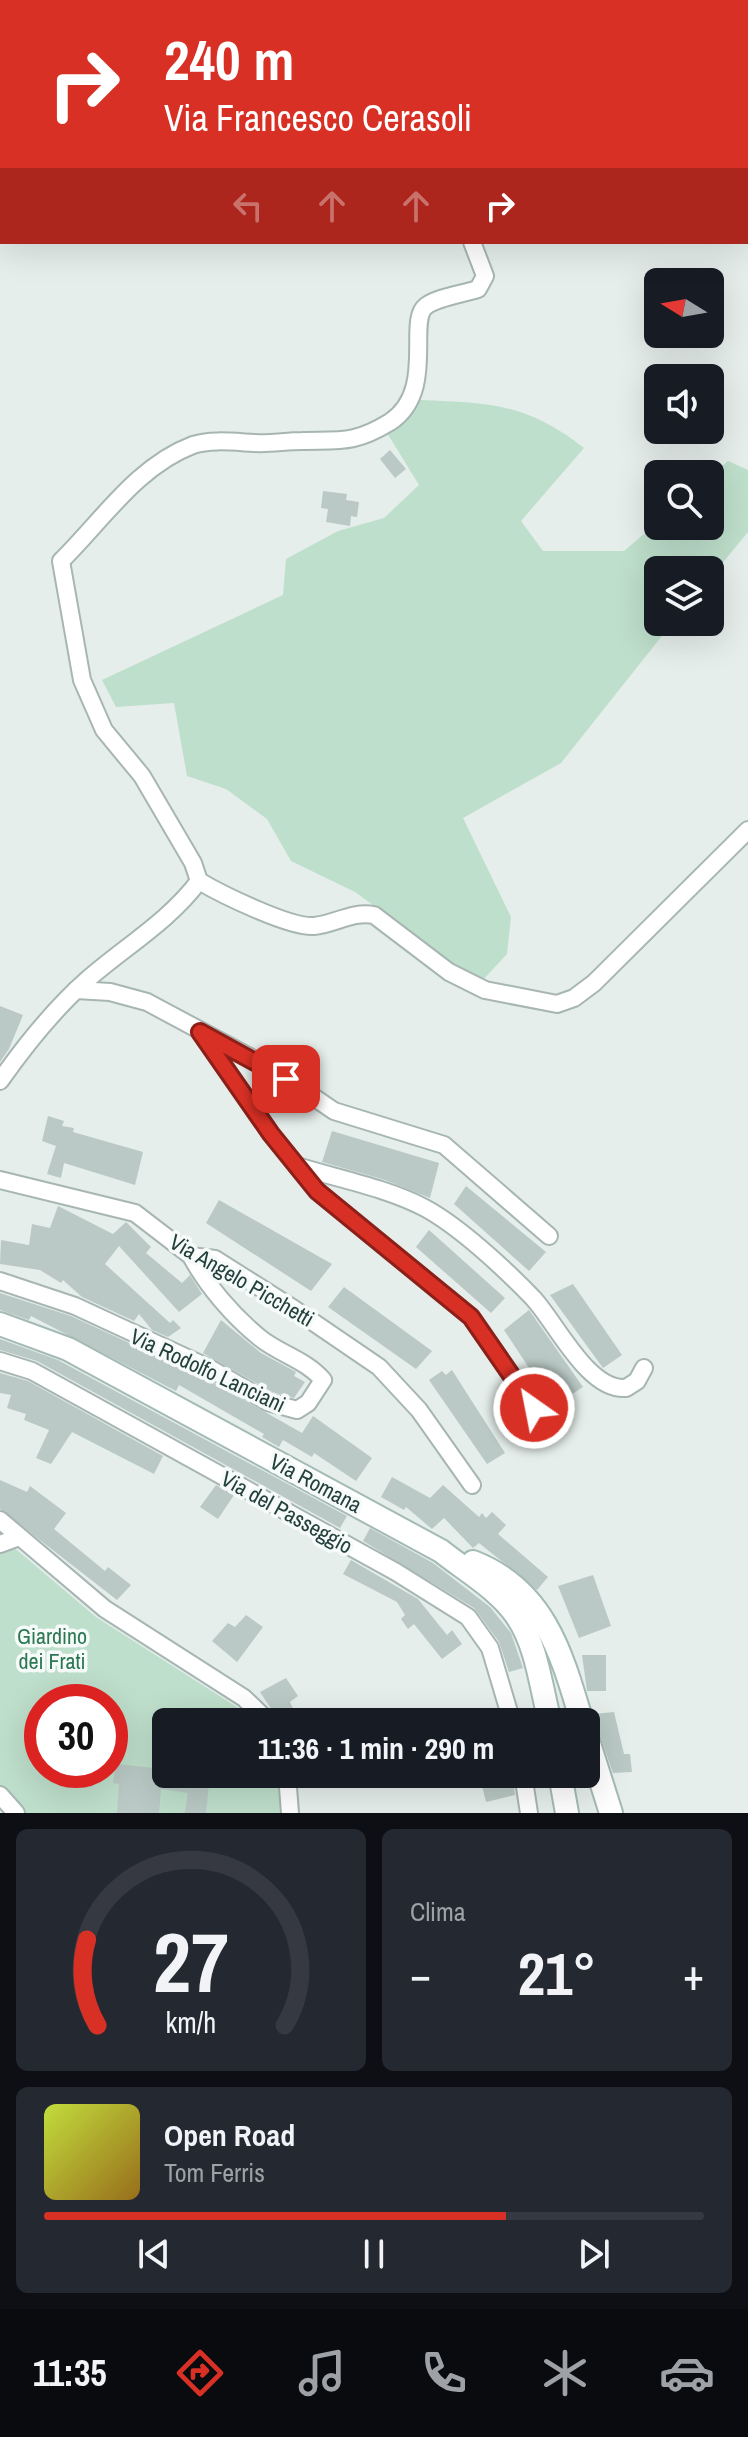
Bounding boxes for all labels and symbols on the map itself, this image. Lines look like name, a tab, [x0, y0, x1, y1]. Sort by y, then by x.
north arrow	[644, 268, 724, 348]
pin	[252, 1045, 320, 1113]
street label: Via Angelo Picchetti	[164, 1226, 320, 1334]
street label: Via Rodolfo Lanciani	[125, 1321, 291, 1419]
position arrow	[492, 1366, 576, 1450]
street label: Via Romana	[265, 1446, 367, 1520]
street label: Via del Passeggio	[216, 1463, 358, 1561]
park label: Giardino dei Frati	[17, 1621, 87, 1676]
speed limit sign: 30	[24, 1684, 128, 1788]

